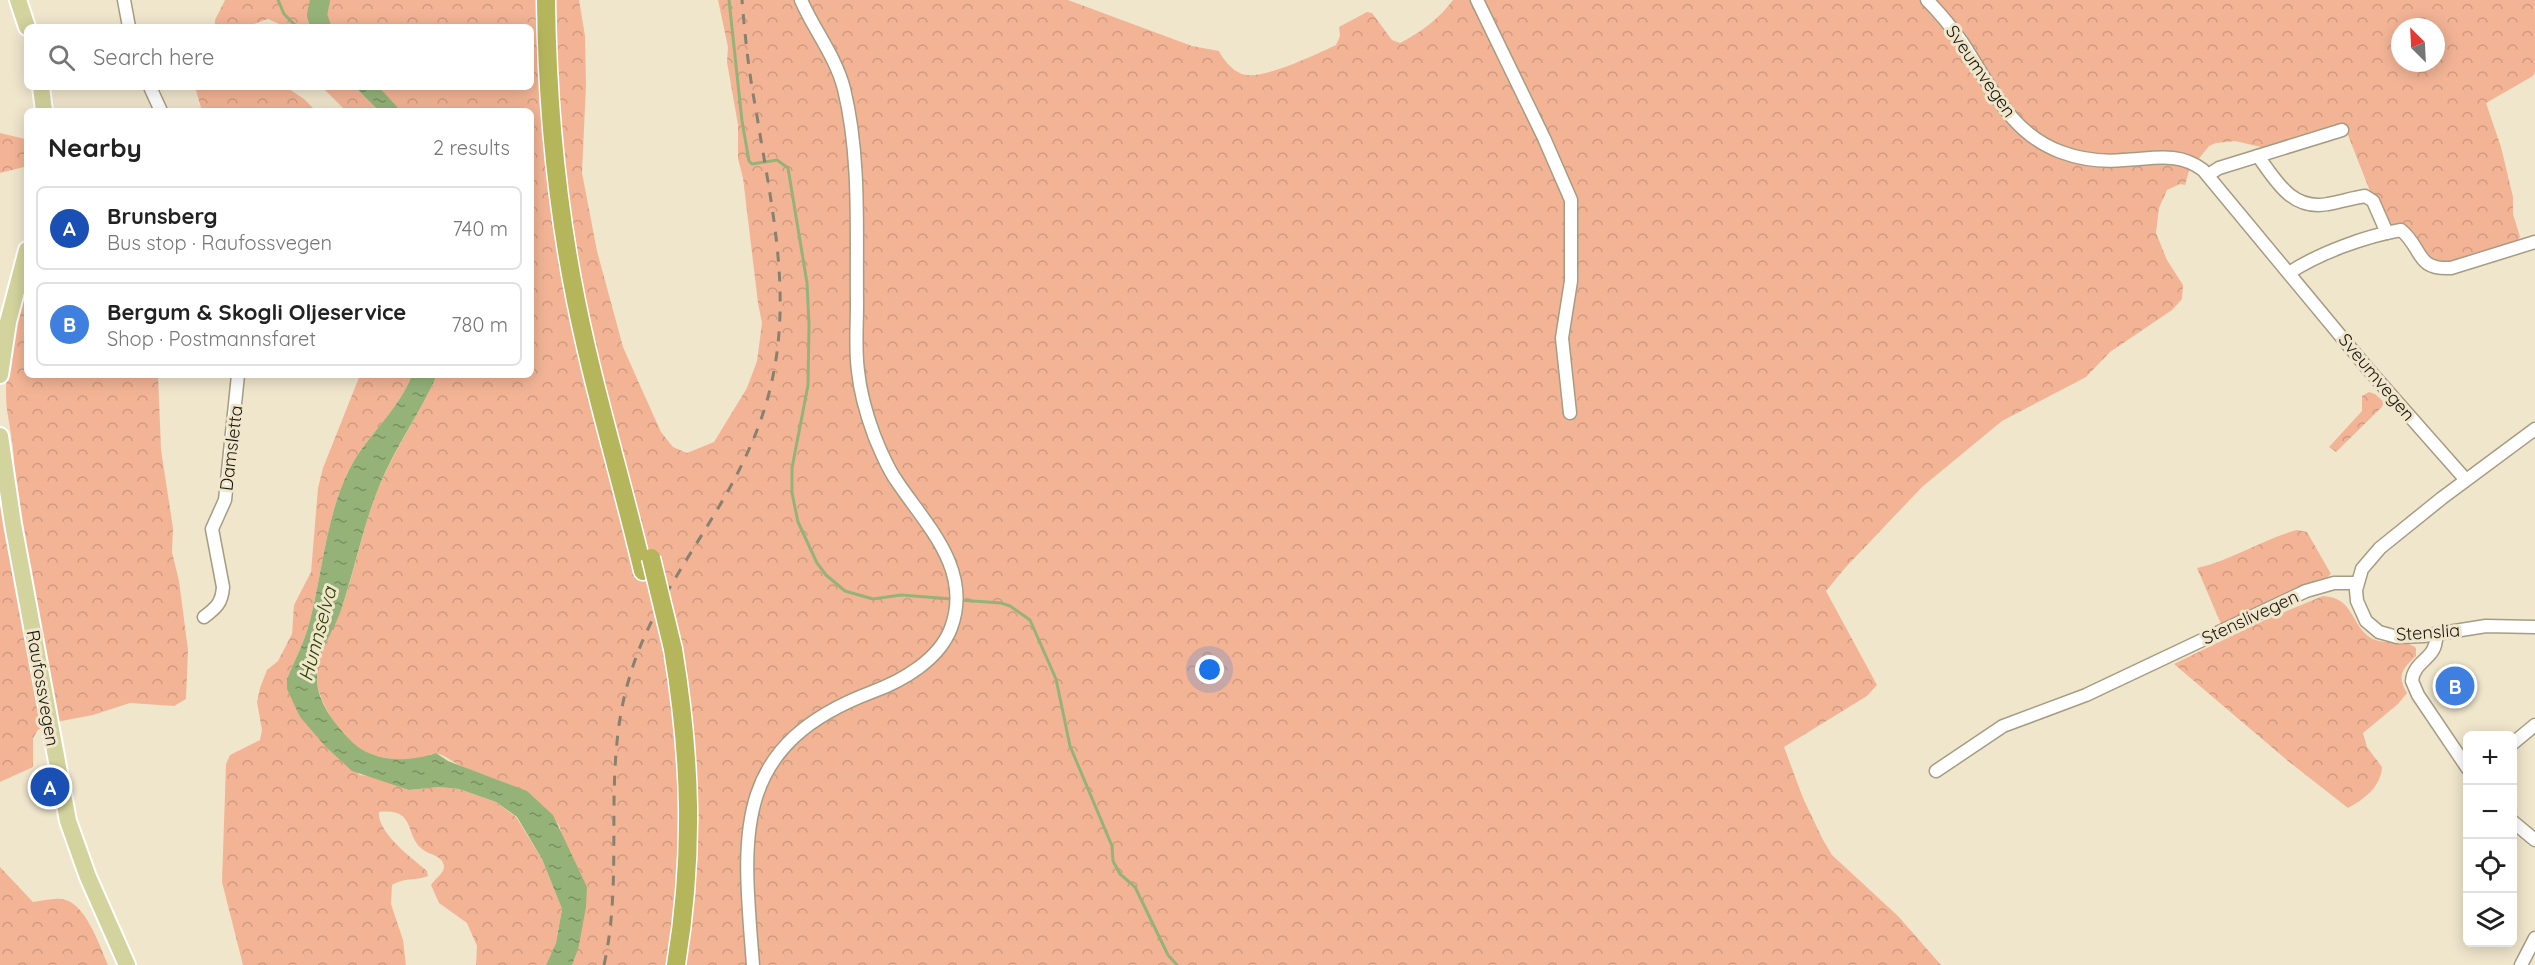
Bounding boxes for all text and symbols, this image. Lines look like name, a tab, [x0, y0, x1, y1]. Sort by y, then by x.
north arrow	[2391, 18, 2445, 72]
street label: Sveumvegen	[1941, 20, 2021, 122]
search box	[24, 24, 534, 90]
icon: search	[45, 41, 78, 74]
text: Search here	[93, 43, 214, 71]
text: Nearby	[48, 131, 142, 164]
text: 2 results	[433, 135, 510, 160]
text: Brunsberg	[107, 202, 218, 230]
text: A	[63, 216, 76, 241]
text: 740 m	[452, 216, 508, 241]
text: Bus stop · Raufossvegen	[107, 230, 332, 255]
text: Bergum & Skogli Oljeservice	[107, 298, 406, 326]
text: B	[63, 312, 76, 337]
text: 780 m	[451, 312, 508, 337]
text: Shop · Postmannsfaret	[107, 326, 316, 351]
street label: Sveumvegen	[2334, 329, 2420, 425]
street label: Damsletta	[214, 404, 248, 492]
water label: Hunnselva	[292, 582, 342, 684]
street label: Stenslivegen	[2198, 585, 2302, 649]
street label: Stenslia	[2395, 618, 2461, 646]
street label: Raufossvegen	[21, 628, 65, 748]
your location	[1195, 655, 1224, 684]
pin: B	[2436, 664, 2474, 708]
map controls	[2463, 731, 2517, 947]
button: +	[2463, 731, 2517, 785]
pin: A	[31, 764, 70, 810]
button: −	[2463, 785, 2517, 839]
button: locate	[2463, 839, 2517, 893]
button: layers	[2463, 893, 2517, 947]

